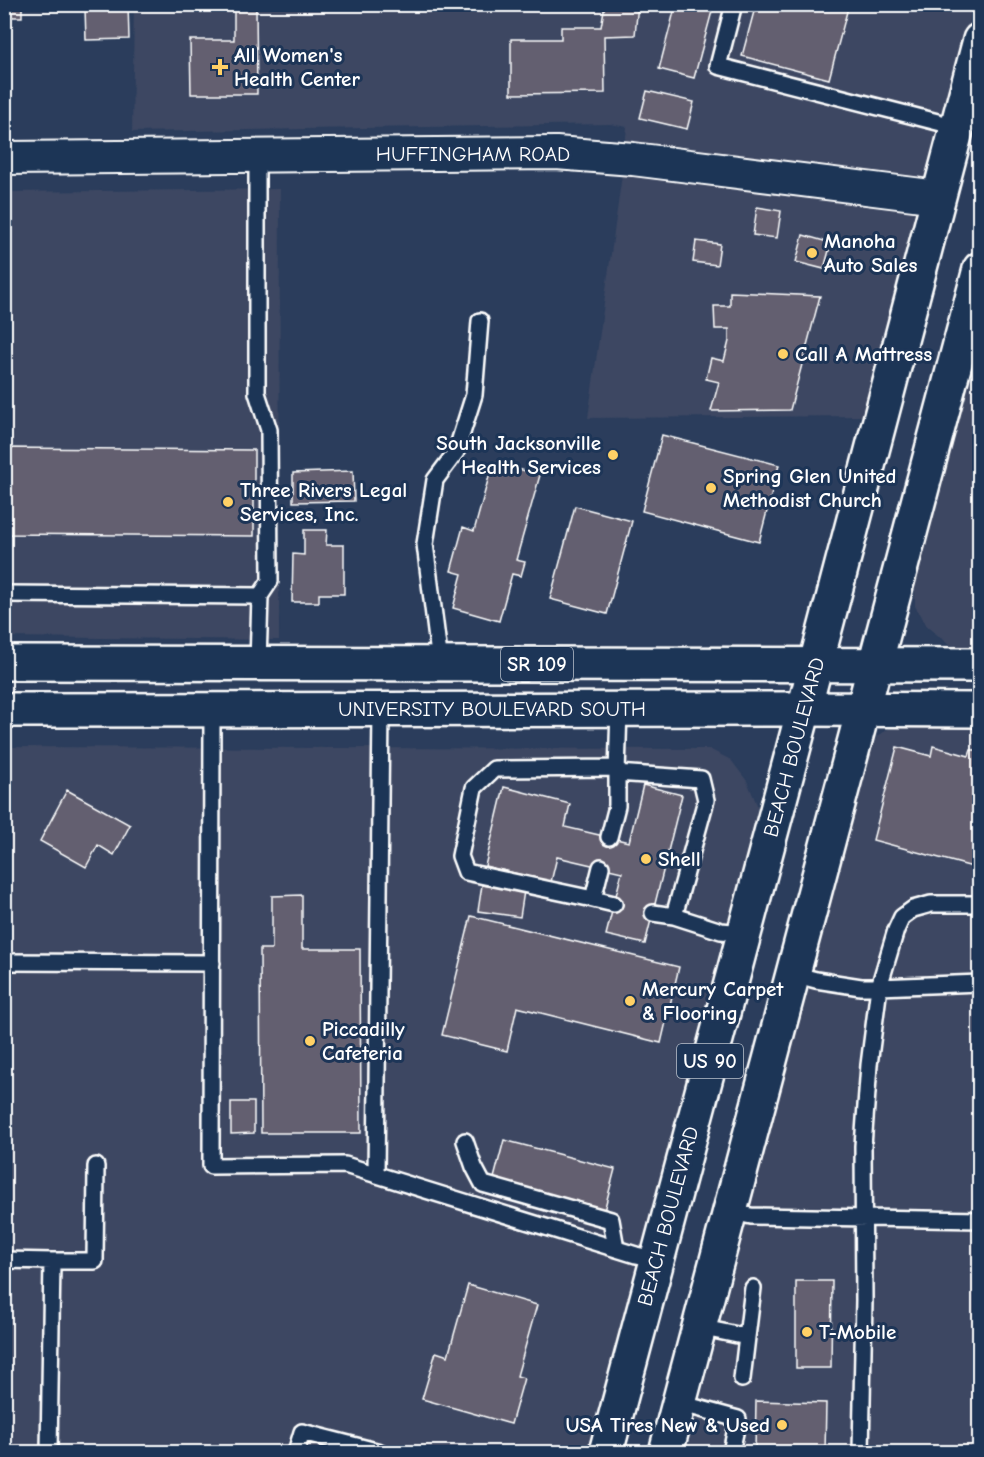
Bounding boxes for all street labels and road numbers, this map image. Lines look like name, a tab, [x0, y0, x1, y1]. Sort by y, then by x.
street label: HUFFINGHAM ROAD	[376, 142, 570, 166]
road number: SR 109	[501, 647, 573, 681]
street label: BEACH BOULEVARD	[758, 655, 830, 839]
street label: UNIVERSITY BOULEVARD SOUTH	[338, 697, 646, 721]
road number: US 90	[677, 1044, 743, 1078]
street label: BEACH BOULEVARD	[632, 1124, 704, 1308]

